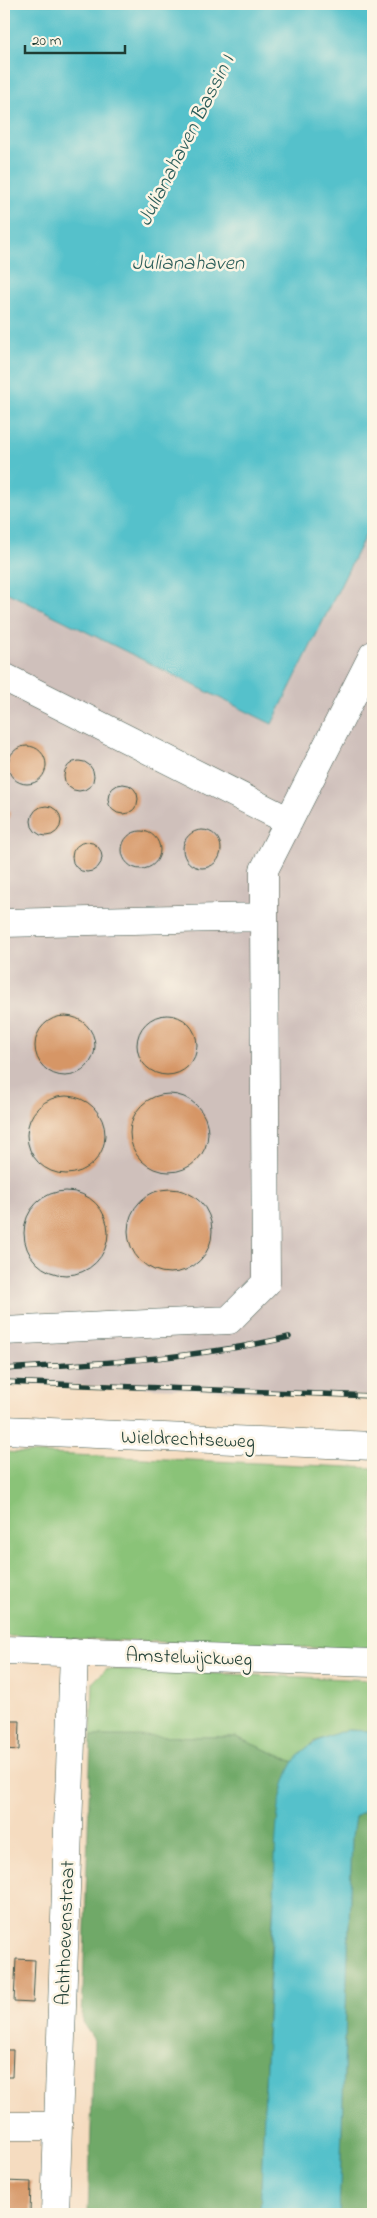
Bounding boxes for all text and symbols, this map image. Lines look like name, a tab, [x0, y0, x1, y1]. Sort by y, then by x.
scale bar	[25, 22, 125, 54]
text: 20 m	[32, 30, 62, 52]
water label: Julianahaven Bassin I	[131, 50, 243, 232]
water label: Julianahaven	[132, 249, 245, 279]
street label: Wieldrechtseweg	[120, 1424, 255, 1458]
street label: Amstelwijckweg	[125, 1642, 253, 1676]
street label: Achthoevenstraat	[49, 1860, 84, 2006]

